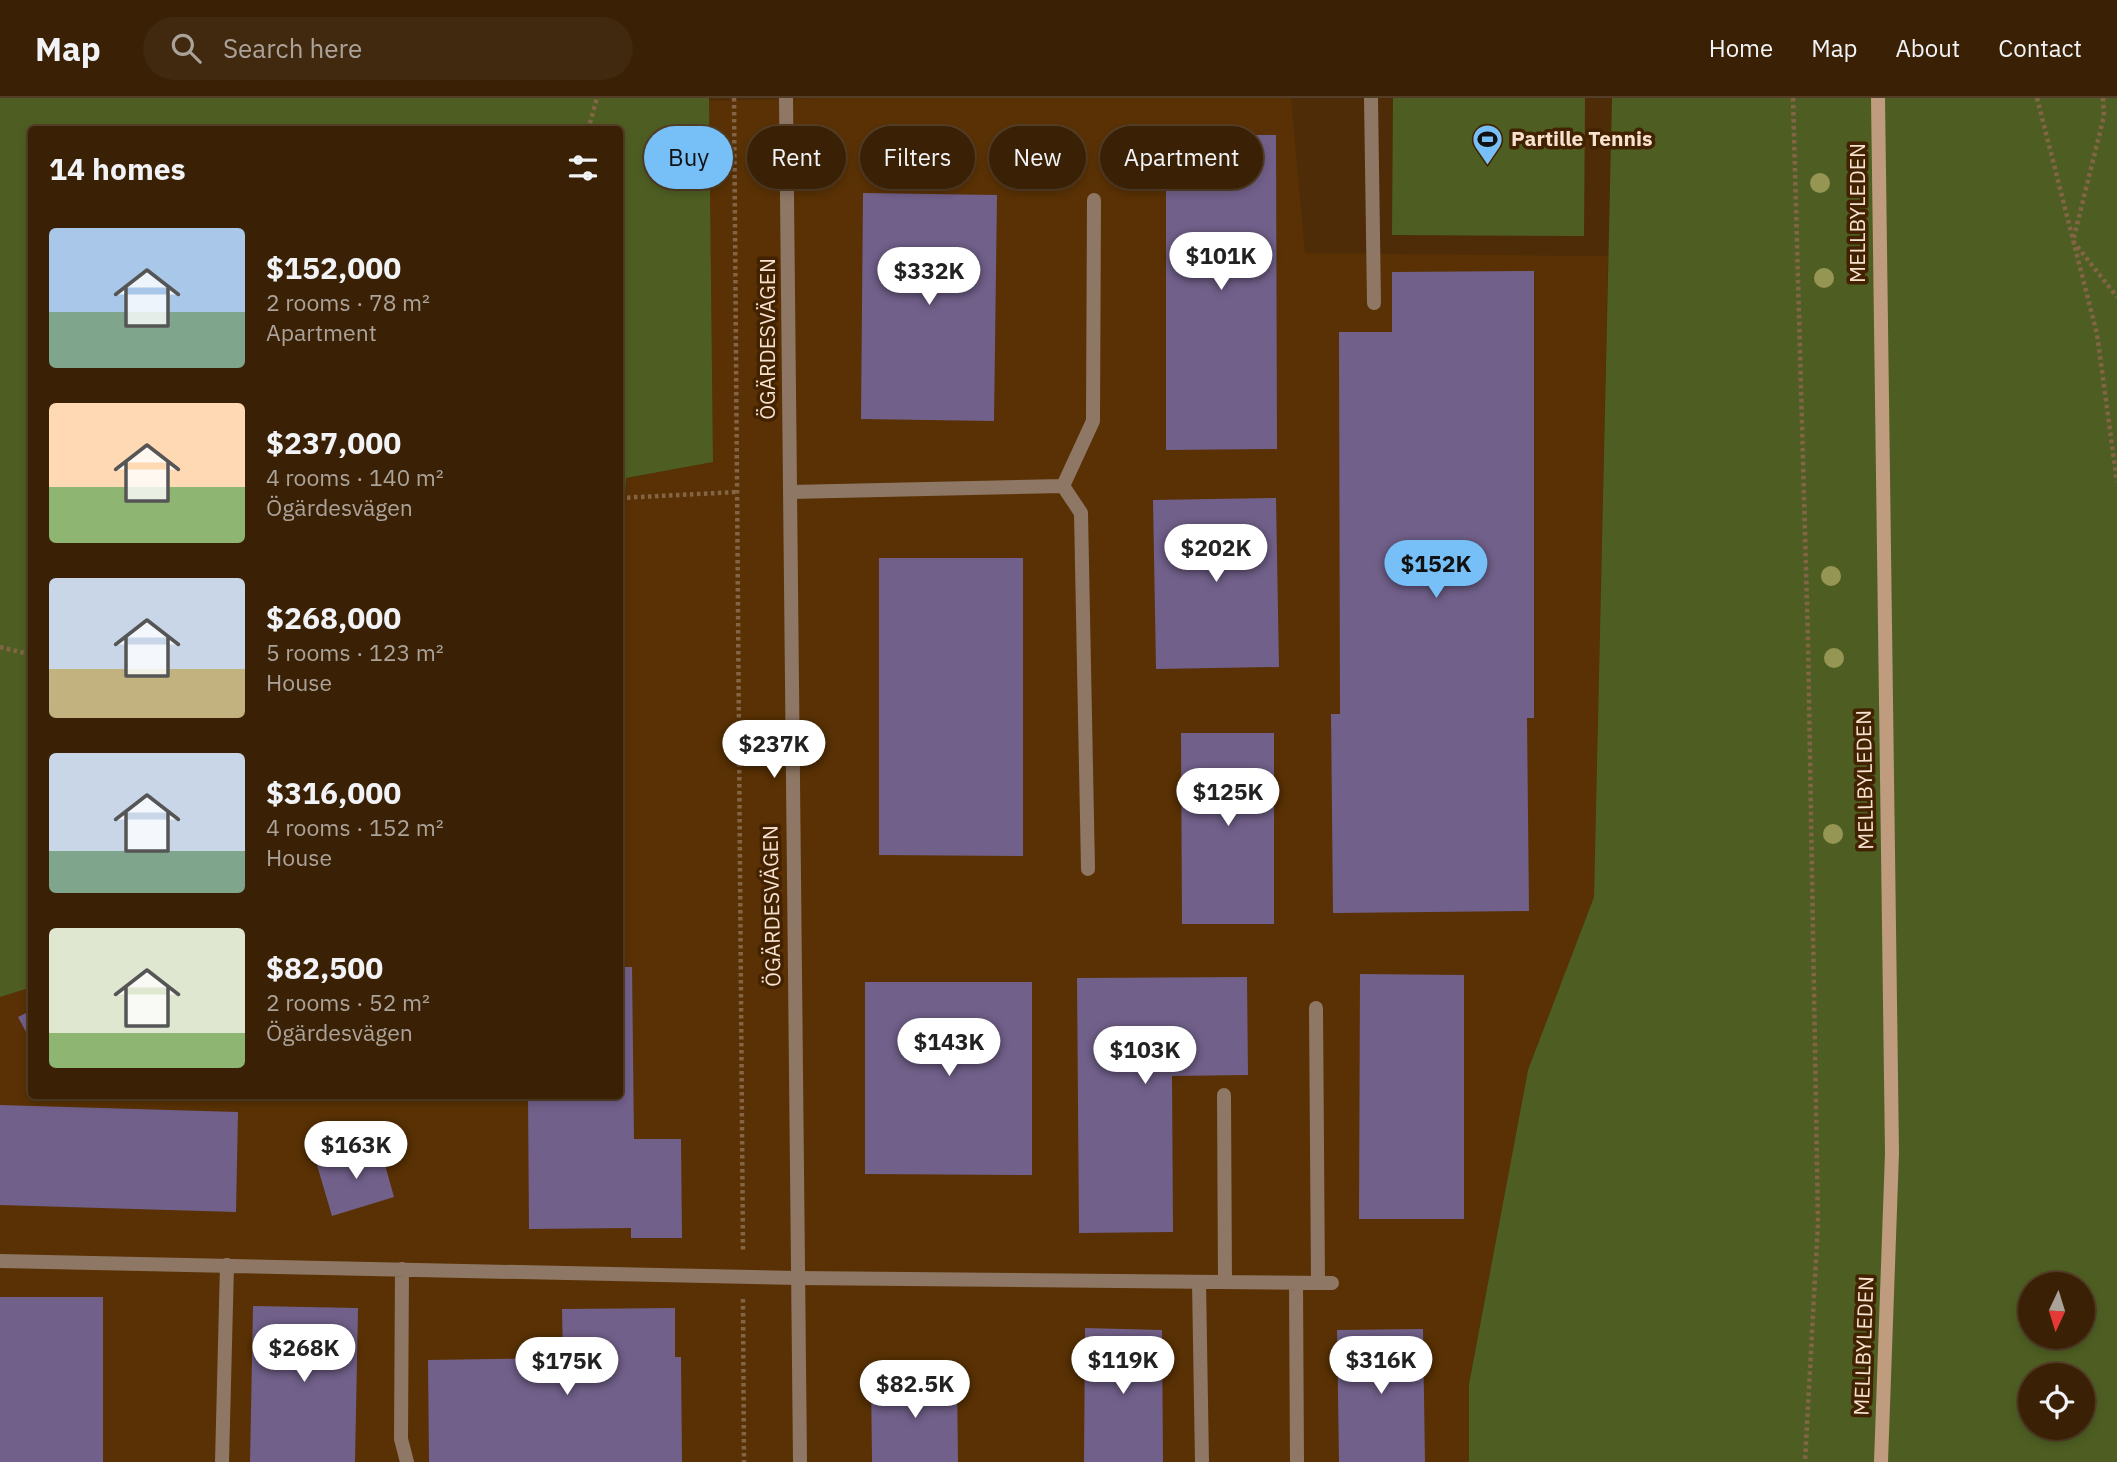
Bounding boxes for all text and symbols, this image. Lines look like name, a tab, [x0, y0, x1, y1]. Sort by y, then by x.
search box	[143, 17, 633, 80]
text: Map	[35, 27, 101, 70]
icon: search	[167, 29, 205, 67]
text: Search here	[223, 31, 362, 65]
text: Home	[1709, 32, 1773, 64]
text: Map	[1811, 32, 1857, 64]
text: About	[1895, 32, 1960, 64]
text: Contact	[1998, 32, 2082, 64]
sports icon: Partille Tennis	[1471, 122, 1505, 166]
place label: Partille Tennis	[1511, 124, 1653, 152]
chip: Buy	[644, 126, 733, 189]
chip: Rent	[747, 126, 846, 189]
chip: Filters	[860, 126, 975, 189]
chip: New	[989, 126, 1086, 189]
chip: Apartment	[1100, 126, 1263, 189]
street label: MELLBYLEDEN	[1843, 143, 1871, 283]
text: 14 homes	[49, 149, 186, 188]
icon: filters	[564, 149, 602, 187]
pin: $101K	[1172, 232, 1270, 292]
text: $101K	[1185, 240, 1257, 270]
text: $152,000	[266, 248, 401, 287]
pin: $332K	[880, 248, 978, 307]
text: $332K	[893, 255, 965, 285]
icon: home	[105, 256, 189, 340]
street label: ÖGÄRDESVÄGEN	[753, 258, 781, 420]
text: 2 rooms · 78 m²	[266, 287, 430, 317]
text: Apartment	[266, 317, 377, 347]
text: $237,000	[266, 423, 401, 462]
icon: home	[105, 431, 189, 515]
text: 4 rooms · 140 m²	[266, 462, 444, 492]
text: Ögärdesvägen	[266, 492, 413, 522]
pin: $202K	[1167, 524, 1265, 584]
text: $202K	[1180, 532, 1252, 562]
pin: $152K	[1387, 540, 1485, 600]
text: $152K	[1400, 548, 1472, 578]
text: $268,000	[266, 598, 401, 637]
icon: home	[105, 606, 189, 690]
text: 5 rooms · 123 m²	[266, 637, 444, 667]
text: House	[266, 667, 332, 697]
street label: MELLBYLEDEN	[1849, 710, 1879, 850]
pin: $237K	[725, 720, 823, 780]
text: $237K	[738, 728, 810, 758]
pin: $125K	[1179, 768, 1277, 828]
text: $316,000	[266, 773, 401, 812]
text: $125K	[1192, 776, 1264, 806]
icon: home	[105, 781, 189, 865]
text: 4 rooms · 152 m²	[266, 812, 444, 842]
street label: ÖGÄRDESVÄGEN	[756, 825, 786, 987]
text: House	[266, 842, 332, 872]
text: $82,500	[266, 948, 383, 987]
icon: home	[105, 956, 189, 1040]
text: 2 rooms · 52 m²	[266, 987, 430, 1017]
text: Ögärdesvägen	[266, 1017, 413, 1047]
pin: $143K	[900, 1018, 998, 1078]
text: $143K	[913, 1026, 985, 1056]
pin: $103K	[1096, 1026, 1194, 1086]
text: $103K	[1109, 1034, 1181, 1064]
pin: $163K	[307, 1122, 405, 1181]
text: $163K	[320, 1129, 392, 1159]
north arrow	[2018, 1272, 2095, 1349]
map controls	[2018, 1272, 2095, 1440]
street label: MELLBYLEDEN	[1847, 1276, 1879, 1416]
pin: $268K	[255, 1324, 353, 1384]
text: $268K	[268, 1332, 340, 1362]
pin: $119K	[1074, 1336, 1172, 1396]
pin: $316K	[1332, 1336, 1430, 1396]
pin: $175K	[518, 1338, 616, 1397]
text: $119K	[1087, 1344, 1159, 1374]
text: $316K	[1345, 1344, 1417, 1374]
text: $175K	[531, 1345, 603, 1375]
pin: $82.5K	[858, 1360, 972, 1420]
button: locate	[2018, 1363, 2095, 1440]
text: $82.5K	[876, 1368, 954, 1398]

